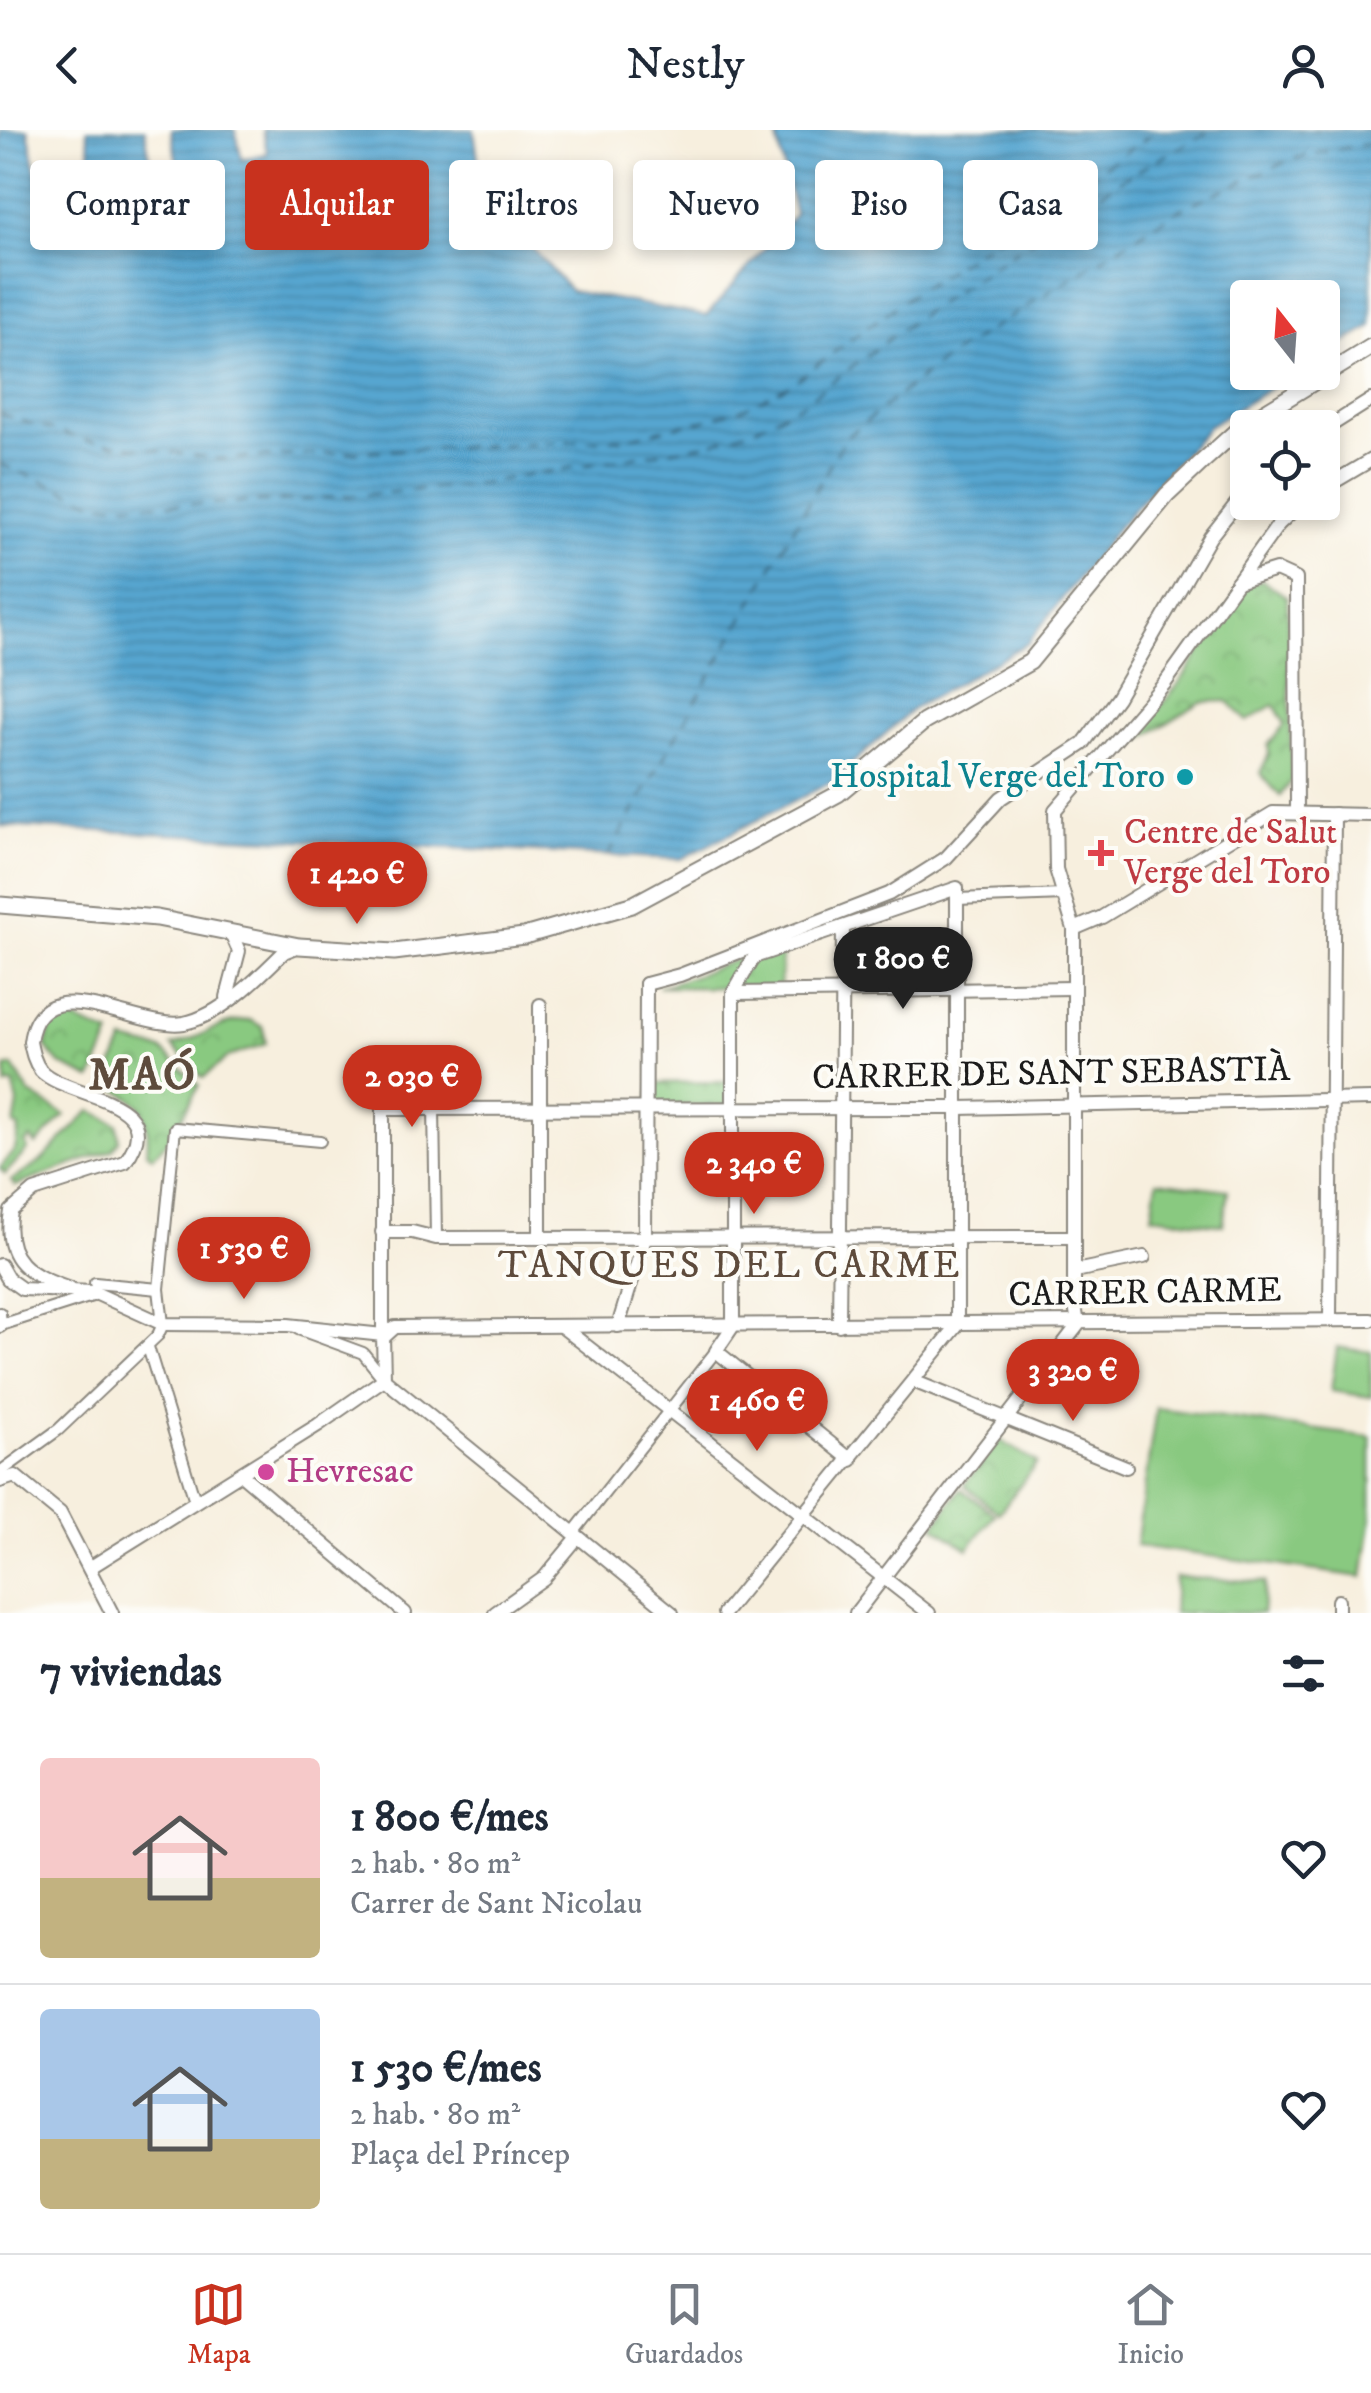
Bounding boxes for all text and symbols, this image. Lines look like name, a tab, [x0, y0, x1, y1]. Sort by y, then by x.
text: Nestly	[626, 37, 745, 93]
icon: back	[40, 38, 95, 93]
icon: person	[1276, 38, 1331, 93]
chip: Comprar	[30, 160, 225, 250]
chip: Alquilar	[245, 160, 429, 250]
chip: Filtros	[449, 160, 613, 250]
chip: Nuevo	[633, 160, 795, 250]
chip: Piso	[815, 160, 943, 250]
chip: Casa	[963, 160, 1098, 250]
north arrow	[1230, 280, 1340, 390]
map controls	[1230, 280, 1340, 520]
button: locate	[1230, 410, 1340, 520]
place label: Hospital Verge del Toro	[830, 755, 1165, 799]
marker: Hospital Verge del Toro	[1174, 766, 1196, 788]
place label: Centre de Salut Verge del Toro	[1123, 811, 1337, 895]
marker: Centre de Salut Verge del Toro	[1088, 840, 1114, 866]
pin: 1 420 €	[265, 842, 449, 927]
text: 1 420 €	[309, 854, 405, 894]
pin: 1 800 €	[811, 927, 995, 1012]
text: 1 800 €	[856, 939, 950, 979]
pin: 2 030 €	[320, 1045, 504, 1130]
district label: MAÓ	[89, 1047, 197, 1104]
street label: CARRER DE SANT SEBASTIÀ	[812, 1047, 1291, 1100]
text: 2 030 €	[365, 1057, 459, 1097]
pin: 2 340 €	[662, 1132, 846, 1217]
text: 2 340 €	[706, 1144, 802, 1184]
pin: 1 530 €	[152, 1217, 336, 1302]
text: 1 530 €	[199, 1229, 289, 1269]
district label: TANQUES DEL CARME	[498, 1242, 962, 1290]
street label: CARRER CARME	[1008, 1269, 1282, 1317]
pin: 3 320 €	[981, 1339, 1165, 1424]
text: 3 320 €	[1028, 1351, 1118, 1391]
pin: 1 460 €	[665, 1369, 849, 1454]
text: 1 460 €	[709, 1381, 805, 1421]
place label: Hevresac	[286, 1450, 414, 1494]
marker: Hevresac	[255, 1461, 277, 1483]
icon: filters	[1276, 1646, 1331, 1701]
text: 7 viviendas	[40, 1647, 222, 1699]
text: 1 800 €/mes	[350, 1792, 549, 1844]
icon: home	[120, 1798, 240, 1918]
icon: heart	[1276, 1831, 1331, 1886]
text: 2 hab. · 80 m²	[350, 1844, 520, 1884]
text: Carrer de Sant Nicolau	[350, 1884, 642, 1924]
text: 1 530 €/mes	[350, 2043, 541, 2095]
icon: home	[120, 2049, 240, 2169]
icon: heart	[1276, 2082, 1331, 2137]
text: 2 hab. · 80 m²	[350, 2095, 520, 2135]
text: Plaça del Príncep	[350, 2135, 570, 2175]
tab: Mapa	[187, 2277, 251, 2372]
tab: Guardados	[625, 2277, 743, 2372]
tab: Inicio	[1118, 2277, 1184, 2372]

